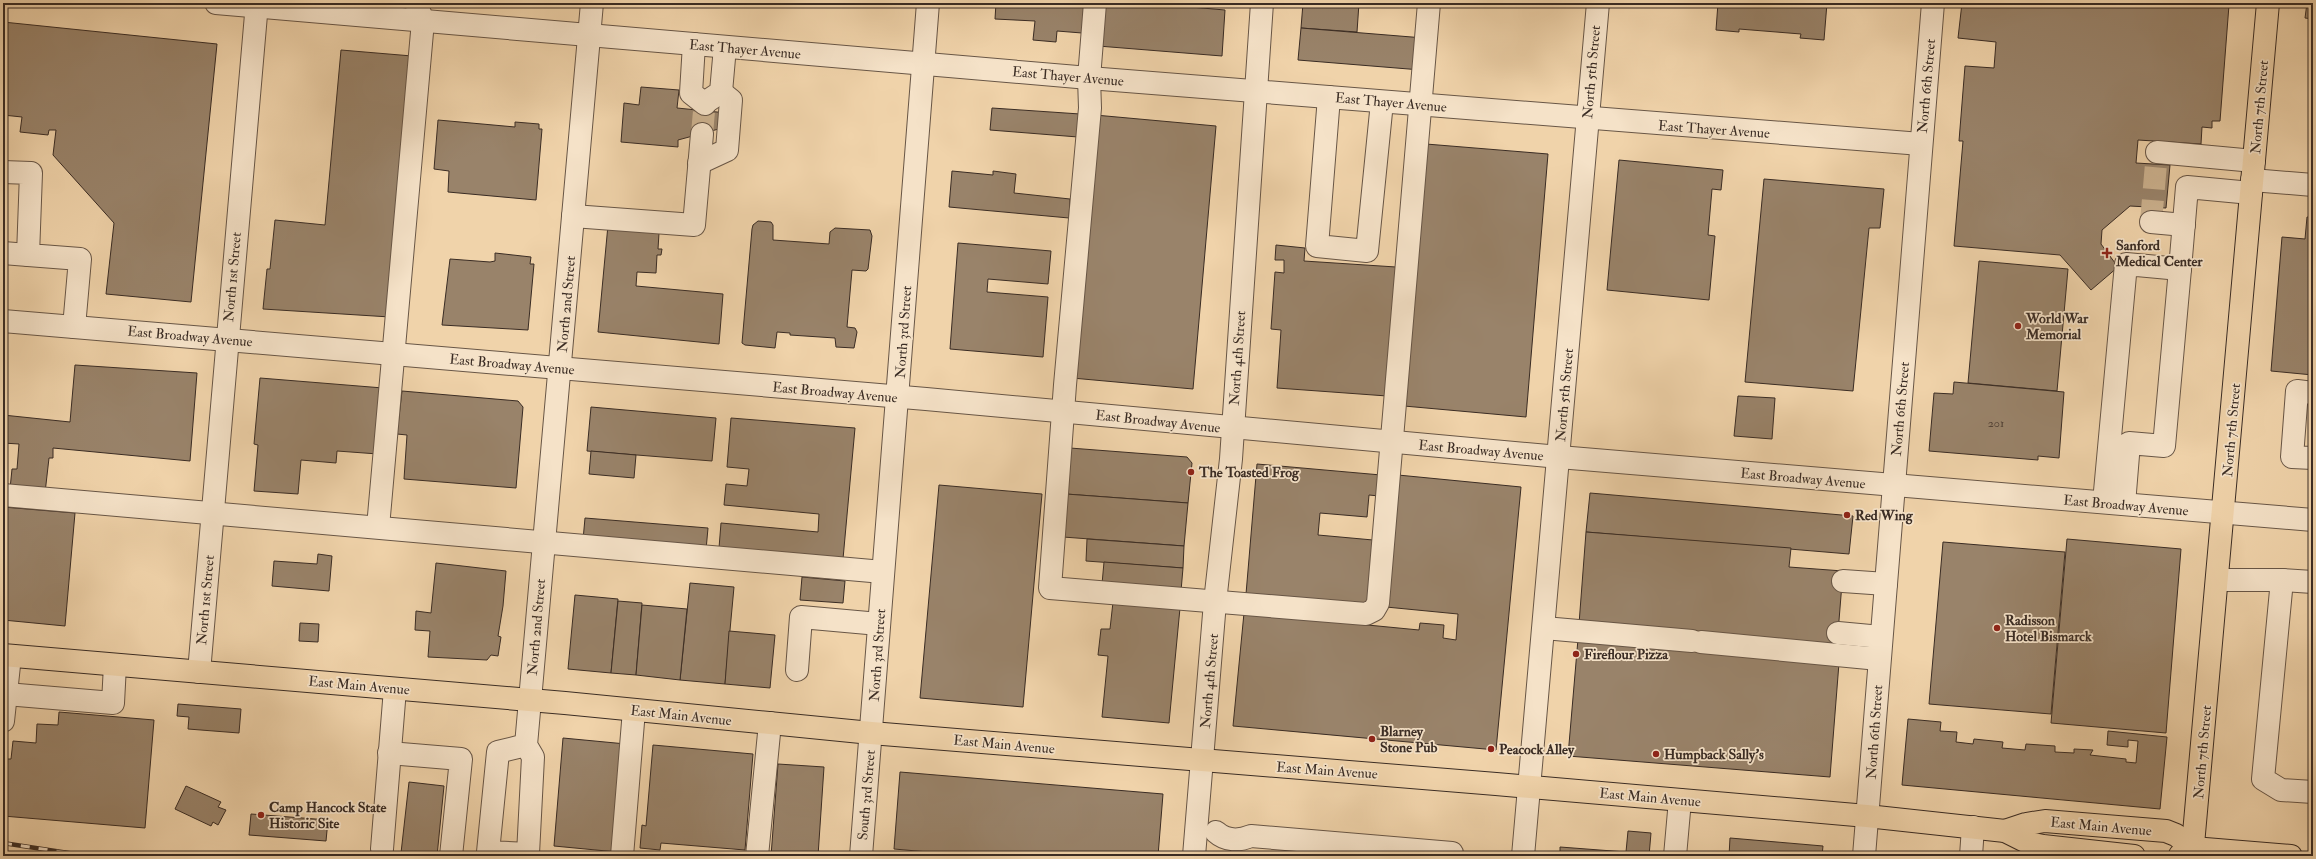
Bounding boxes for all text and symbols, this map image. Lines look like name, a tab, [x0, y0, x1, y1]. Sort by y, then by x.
street label: North 5th Street	[1579, 24, 1604, 119]
street label: East Thayer Avenue	[688, 36, 802, 64]
street label: North 6th Street	[1914, 38, 1939, 134]
street label: North 7th Street	[2247, 59, 2272, 155]
street label: East Thayer Avenue	[1011, 63, 1125, 91]
street label: East Thayer Avenue	[1334, 89, 1448, 117]
street label: East Thayer Avenue	[1657, 117, 1771, 143]
street label: North 1st Street	[220, 231, 245, 323]
place label: Sanford Medical Center	[2115, 237, 2203, 270]
marker: Sanford Medical Center	[2101, 247, 2113, 259]
street label: North 2nd Street	[554, 255, 579, 353]
street label: North 3rd Street	[892, 285, 915, 379]
street label: North 4th Street	[1226, 310, 1249, 406]
place label: World War Memorial	[2025, 310, 2089, 343]
marker: World War Memorial	[2013, 321, 2023, 331]
street label: East Broadway Avenue	[127, 323, 253, 351]
street label: North 5th Street	[1552, 347, 1577, 442]
street label: East Broadway Avenue	[449, 351, 575, 379]
street label: North 6th Street	[1888, 361, 1913, 457]
street label: East Broadway Avenue	[772, 379, 898, 407]
street label: North 7th Street	[2219, 382, 2244, 478]
street label: East Broadway Avenue	[1095, 406, 1221, 438]
house number: 201	[1988, 416, 2004, 431]
street label: East Broadway Avenue	[1418, 437, 1544, 465]
place label: The Toasted Frog	[1198, 464, 1300, 482]
street label: East Broadway Avenue	[1740, 465, 1866, 493]
marker: The Toasted Frog	[1186, 467, 1196, 477]
street label: East Broadway Avenue	[2063, 492, 2189, 520]
place label: Red Wing	[1855, 507, 1914, 525]
marker: Red Wing	[1842, 510, 1852, 520]
street label: North 1st Street	[193, 554, 218, 646]
street label: North 2nd Street	[524, 578, 549, 676]
street label: North 3rd Street	[866, 608, 889, 702]
place label: Radisson Hotel Bismarck	[2005, 612, 2092, 645]
marker: Radisson Hotel Bismarck	[1992, 623, 2002, 633]
street label: North 4th Street	[1197, 632, 1222, 729]
place label: Fireflour Pizza	[1584, 646, 1669, 663]
marker: Fireflour Pizza	[1571, 649, 1581, 659]
street label: East Main Avenue	[308, 673, 411, 698]
street label: North 6th Street	[1863, 684, 1886, 780]
street label: East Main Avenue	[629, 702, 733, 729]
street label: North 7th Street	[2190, 704, 2215, 800]
place label: Blarney Stone Pub	[1380, 723, 1437, 756]
street label: East Main Avenue	[953, 732, 1056, 757]
marker: Blarney Stone Pub	[1367, 734, 1377, 744]
place label: Peacock Alley	[1499, 741, 1575, 759]
marker: Peacock Alley	[1486, 744, 1496, 754]
place label: Humpback Sally's	[1664, 746, 1764, 764]
street label: South 3rd Street	[854, 749, 879, 841]
marker: Humpback Sally's	[1651, 749, 1661, 759]
street label: East Main Avenue	[1276, 758, 1378, 783]
street label: East Main Avenue	[1599, 785, 1702, 810]
place label: Camp Hancock State Historic Site	[269, 799, 386, 832]
marker: Camp Hancock State Historic Site	[256, 810, 266, 820]
street label: East Main Avenue	[2050, 814, 2153, 839]

